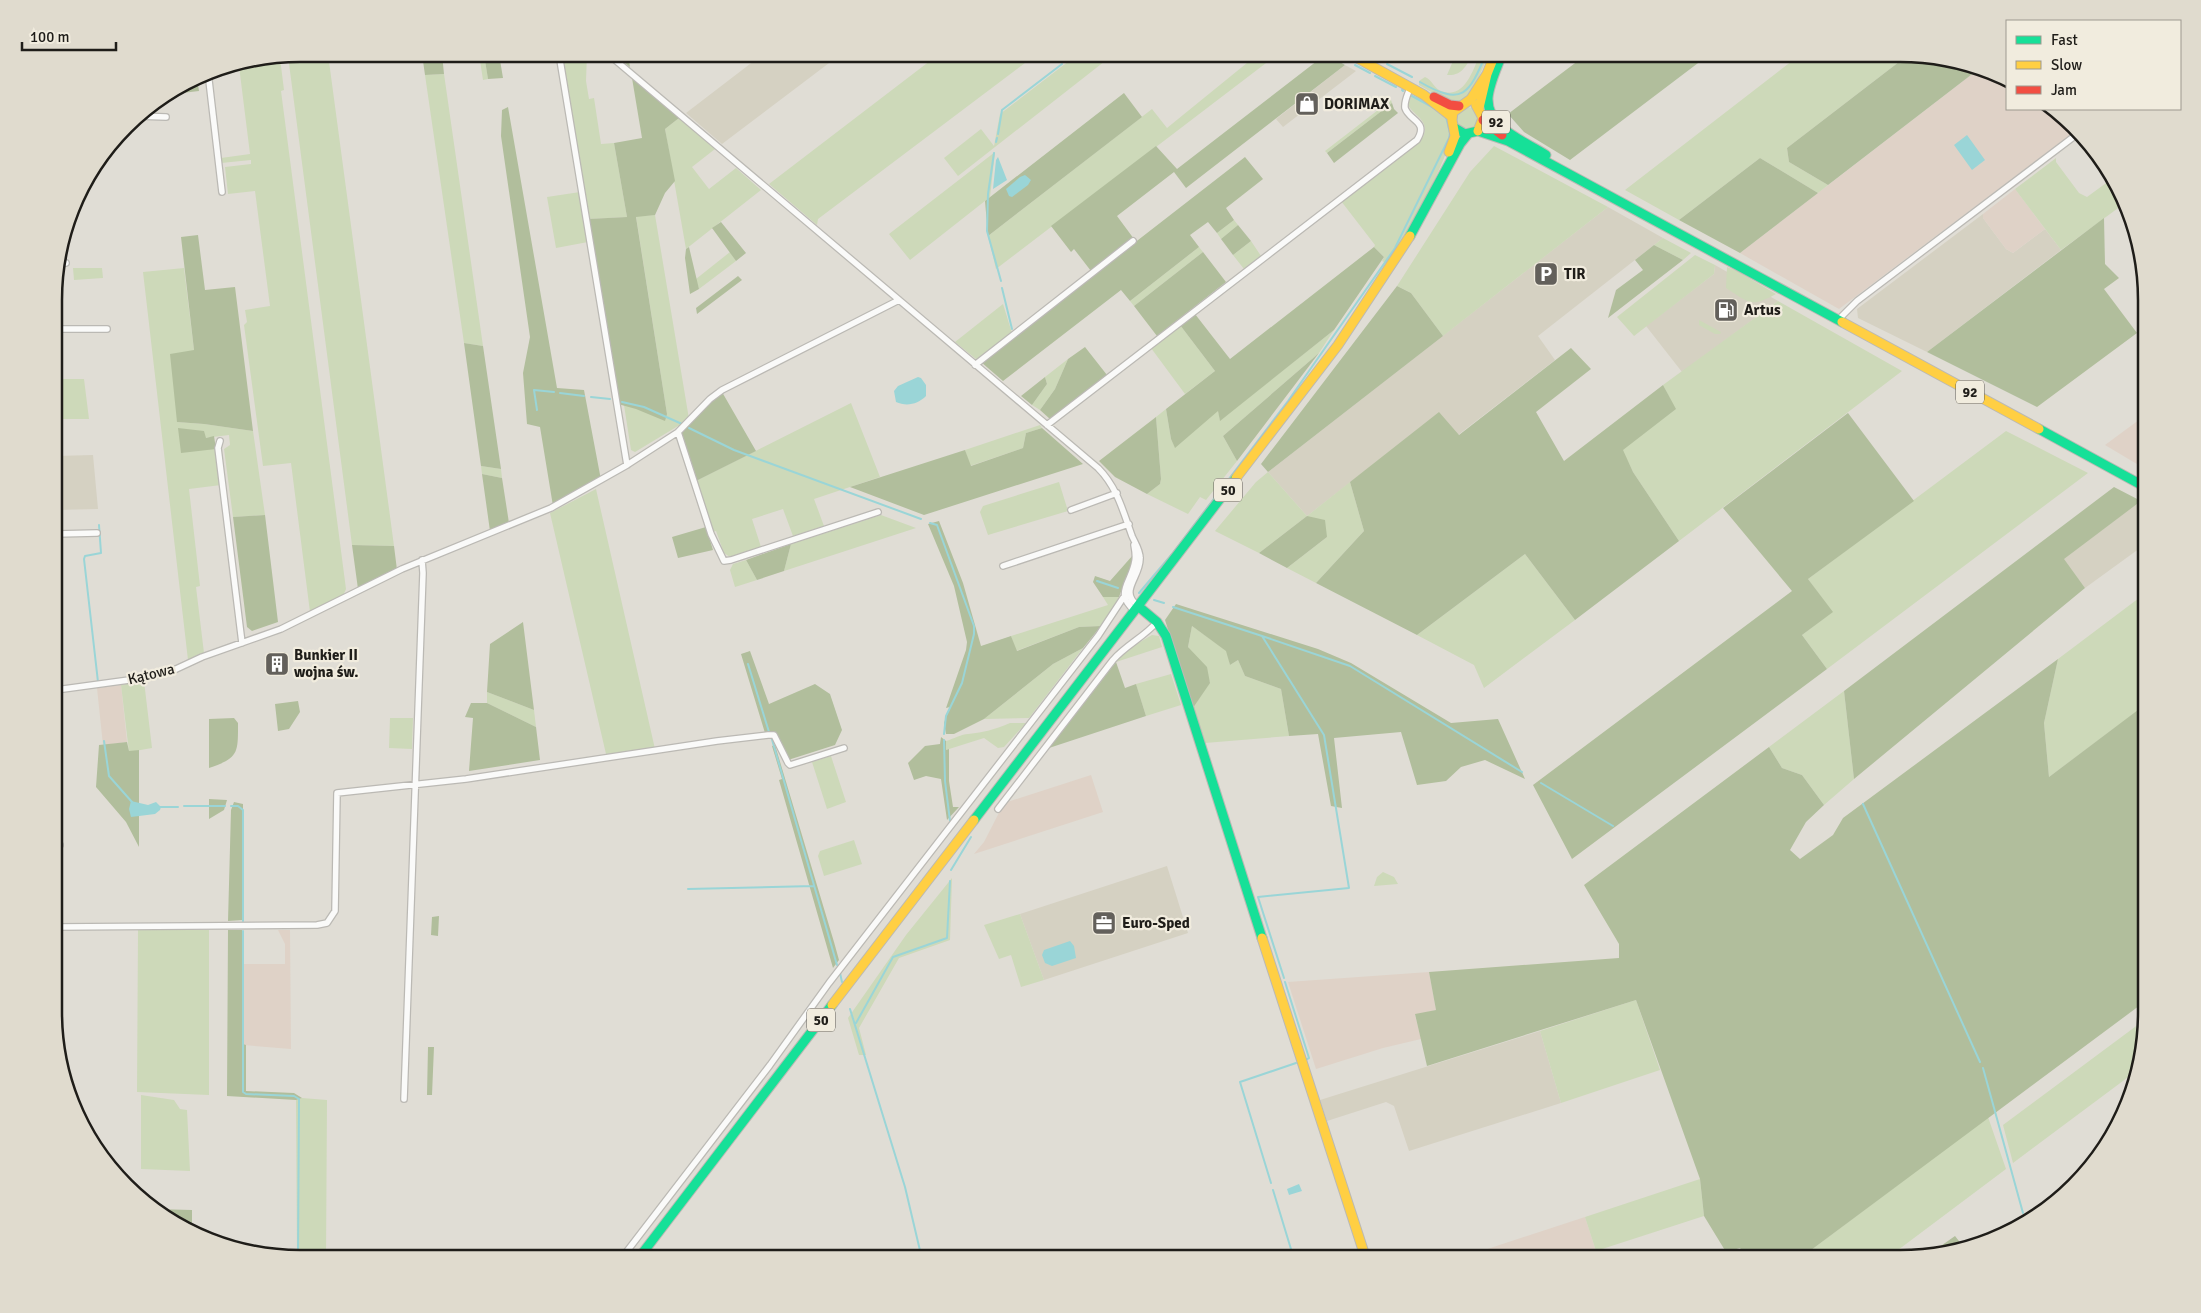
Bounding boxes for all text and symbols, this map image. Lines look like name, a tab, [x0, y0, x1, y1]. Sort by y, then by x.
scale bar	[22, 20, 116, 52]
legend	[2006, 20, 2181, 110]
text: 100 m	[30, 28, 70, 46]
text: Fast	[2051, 31, 2078, 49]
text: Slow	[2051, 56, 2082, 74]
text: Jam	[2051, 81, 2077, 99]
shop icon: DORIMAX	[1294, 91, 1320, 117]
place label: DORIMAX	[1324, 95, 1390, 113]
road number: 92	[1482, 110, 1510, 134]
parking icon: TIR	[1533, 261, 1559, 287]
place label: TIR	[1564, 265, 1586, 283]
fuel station icon: Artus	[1713, 297, 1739, 323]
place label: Artus	[1744, 301, 1781, 319]
road number: 92	[1956, 381, 1984, 404]
road number: 50	[1214, 478, 1242, 502]
place label: Bunkier II wojna św.	[294, 646, 359, 681]
building icon: Bunkier II wojna św.	[264, 651, 290, 677]
street label: Kątowa	[126, 660, 176, 688]
office icon: Euro-Sped	[1091, 910, 1117, 936]
place label: Euro-Sped	[1122, 914, 1190, 932]
road number: 50	[807, 1008, 835, 1032]

